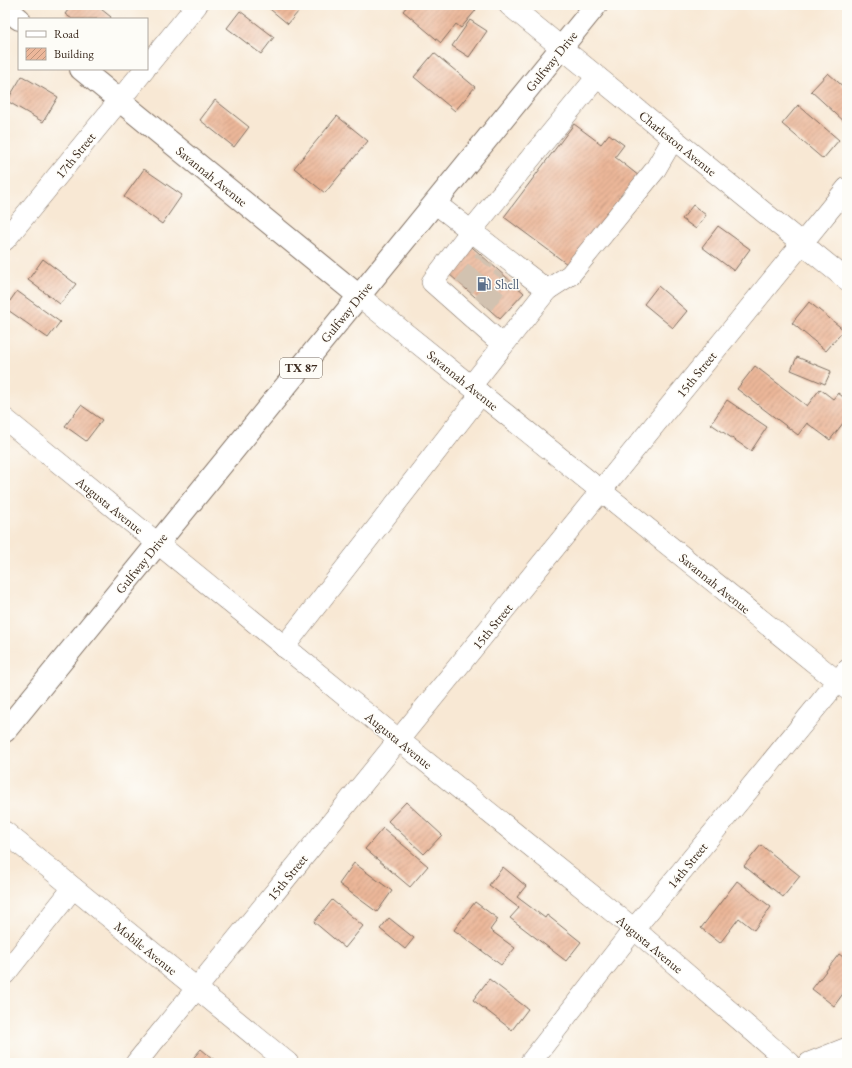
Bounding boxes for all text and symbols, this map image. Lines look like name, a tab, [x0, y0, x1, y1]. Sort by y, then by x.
legend	[18, 18, 148, 70]
text: Road	[54, 26, 80, 42]
street label: Gulfway Drive	[522, 27, 581, 95]
text: Building	[54, 46, 95, 62]
street label: Charleston Avenue	[635, 107, 720, 180]
street label: 17th Street	[52, 129, 99, 182]
street label: Savannah Avenue	[172, 142, 251, 210]
fuel station icon: Shell	[476, 276, 492, 292]
place label: Shell	[495, 276, 519, 293]
street label: Gulfway Drive	[317, 278, 376, 346]
street label: Savannah Avenue	[423, 346, 502, 414]
street label: 15th Street	[673, 348, 720, 401]
road number: TX 87	[280, 358, 322, 378]
street label: Augusta Avenue	[72, 472, 147, 538]
street label: Gulfway Drive	[112, 529, 171, 597]
street label: Savannah Avenue	[675, 549, 754, 617]
street label: 15th Street	[469, 600, 516, 653]
street label: Augusta Avenue	[361, 707, 436, 773]
street label: 14th Street	[664, 839, 711, 892]
street label: 15th Street	[264, 851, 311, 904]
street label: Augusta Avenue	[612, 911, 686, 977]
street label: Mobile Avenue	[111, 918, 181, 979]

